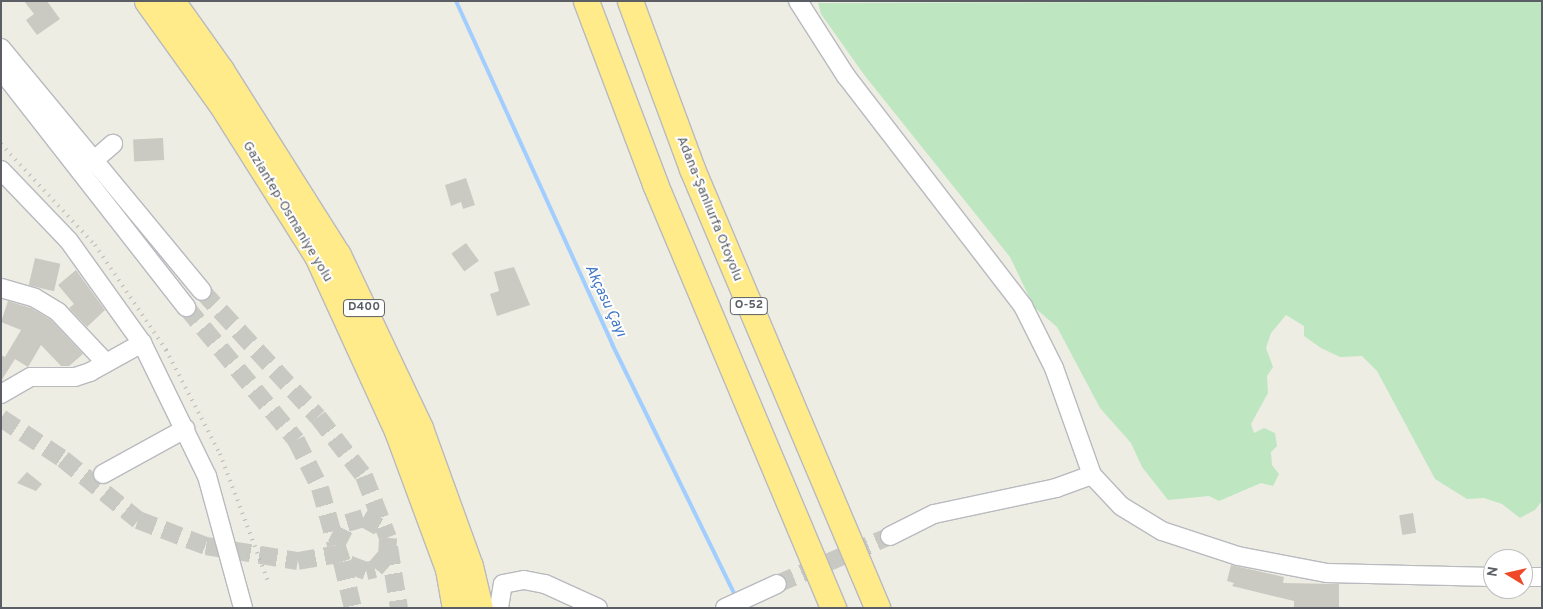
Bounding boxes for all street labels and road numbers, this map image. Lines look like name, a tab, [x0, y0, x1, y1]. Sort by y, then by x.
street label: Adana-Şanlıurfa Otoyolu	[672, 134, 746, 284]
street label: Gaziantep-Osmaniye yolu	[238, 138, 336, 286]
road number: O-52	[729, 296, 769, 316]
road number: D400	[343, 298, 385, 318]

